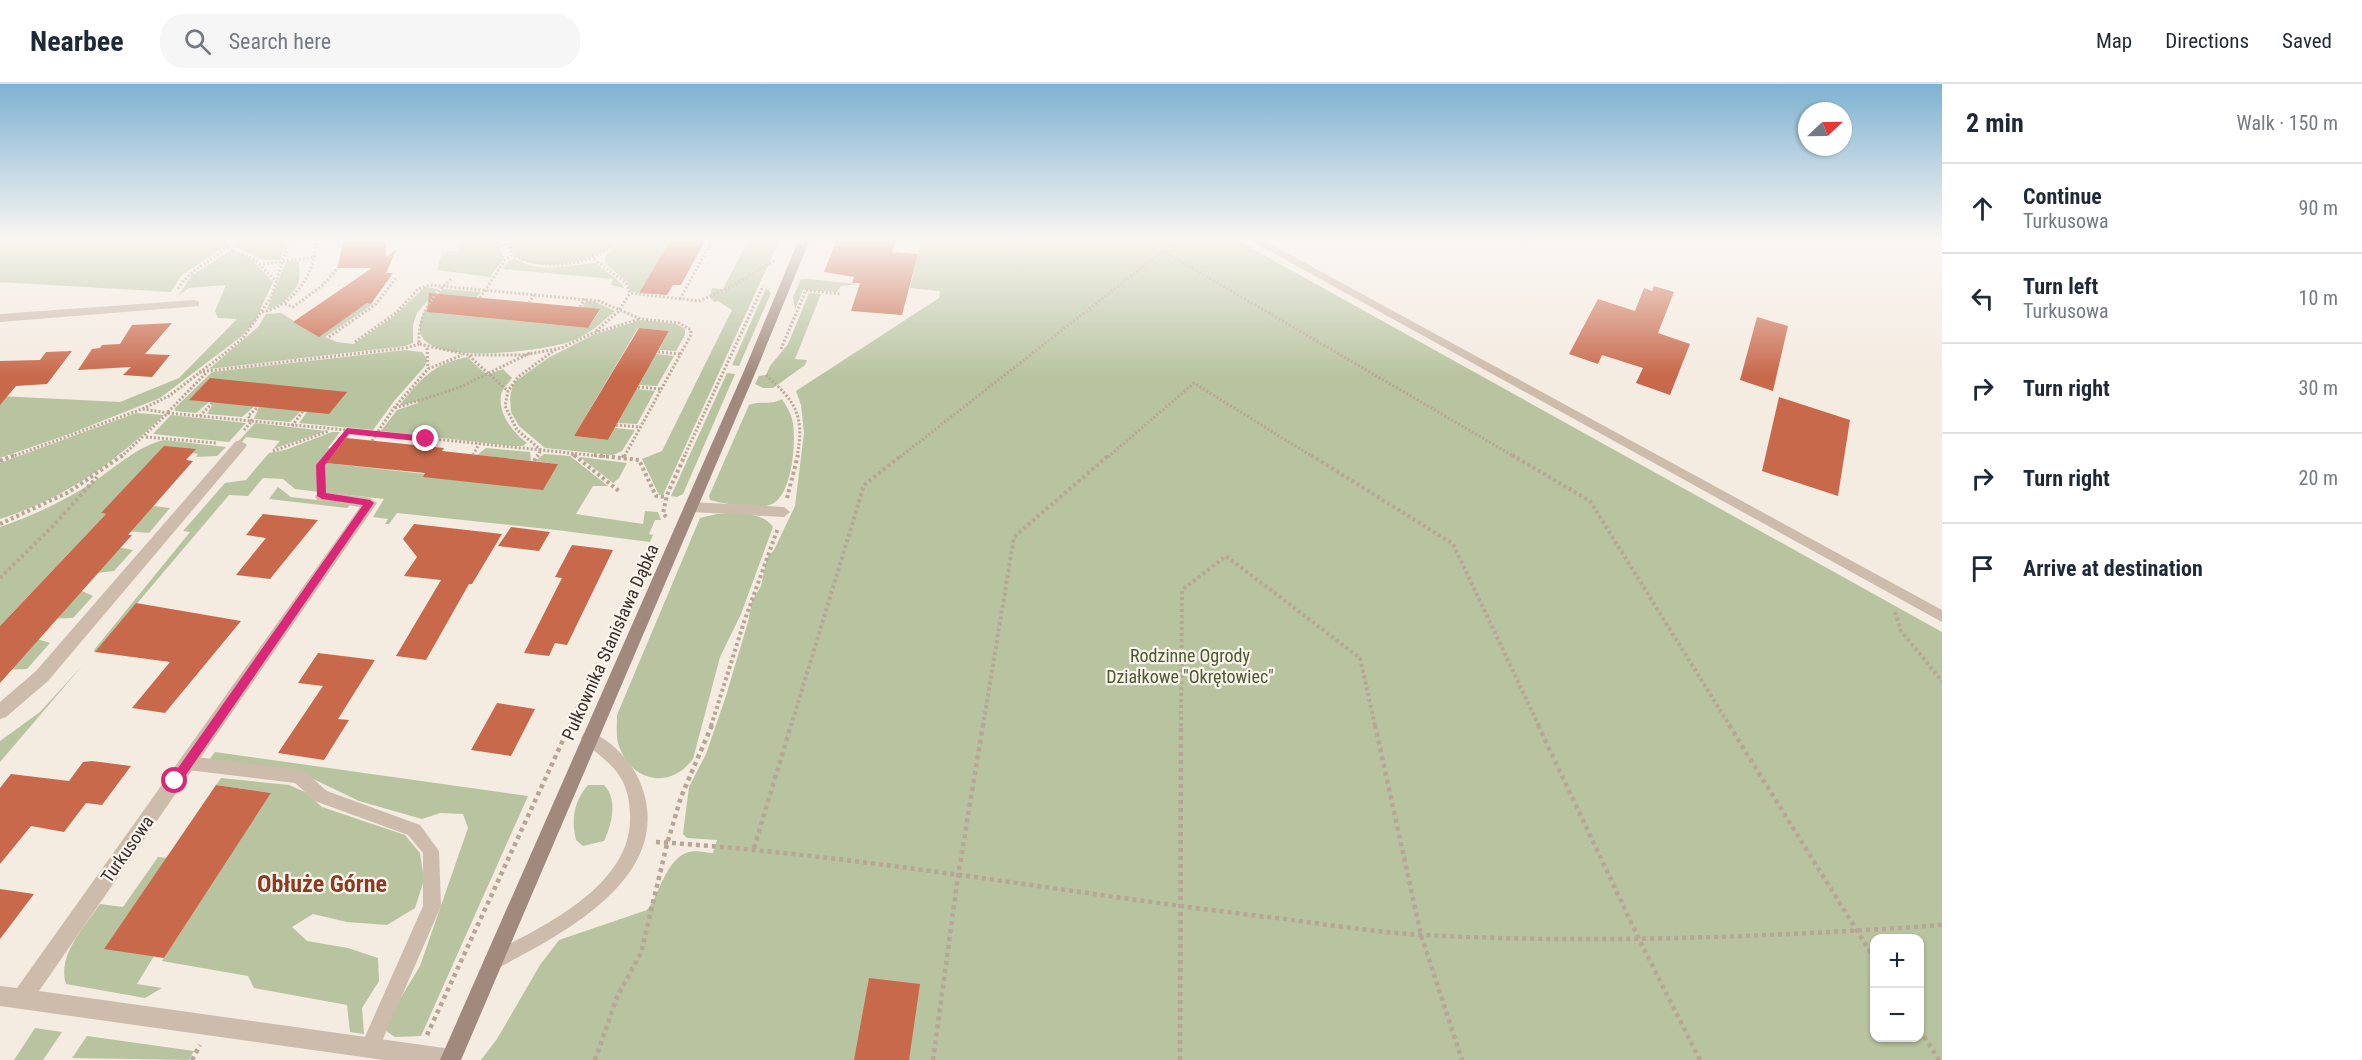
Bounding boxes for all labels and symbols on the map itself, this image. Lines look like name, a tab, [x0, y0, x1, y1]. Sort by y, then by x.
north arrow	[1798, 102, 1852, 156]
route end	[412, 425, 438, 451]
street label: Pułkownika Stanisława Dąbka	[557, 541, 663, 743]
park label: Rodzinne Ogrody Działkowe "Okrętowiec"	[1106, 645, 1274, 687]
route start	[161, 767, 187, 793]
street label: Turkusowa	[96, 811, 158, 887]
district label: Obłuże Górne	[257, 870, 387, 898]

